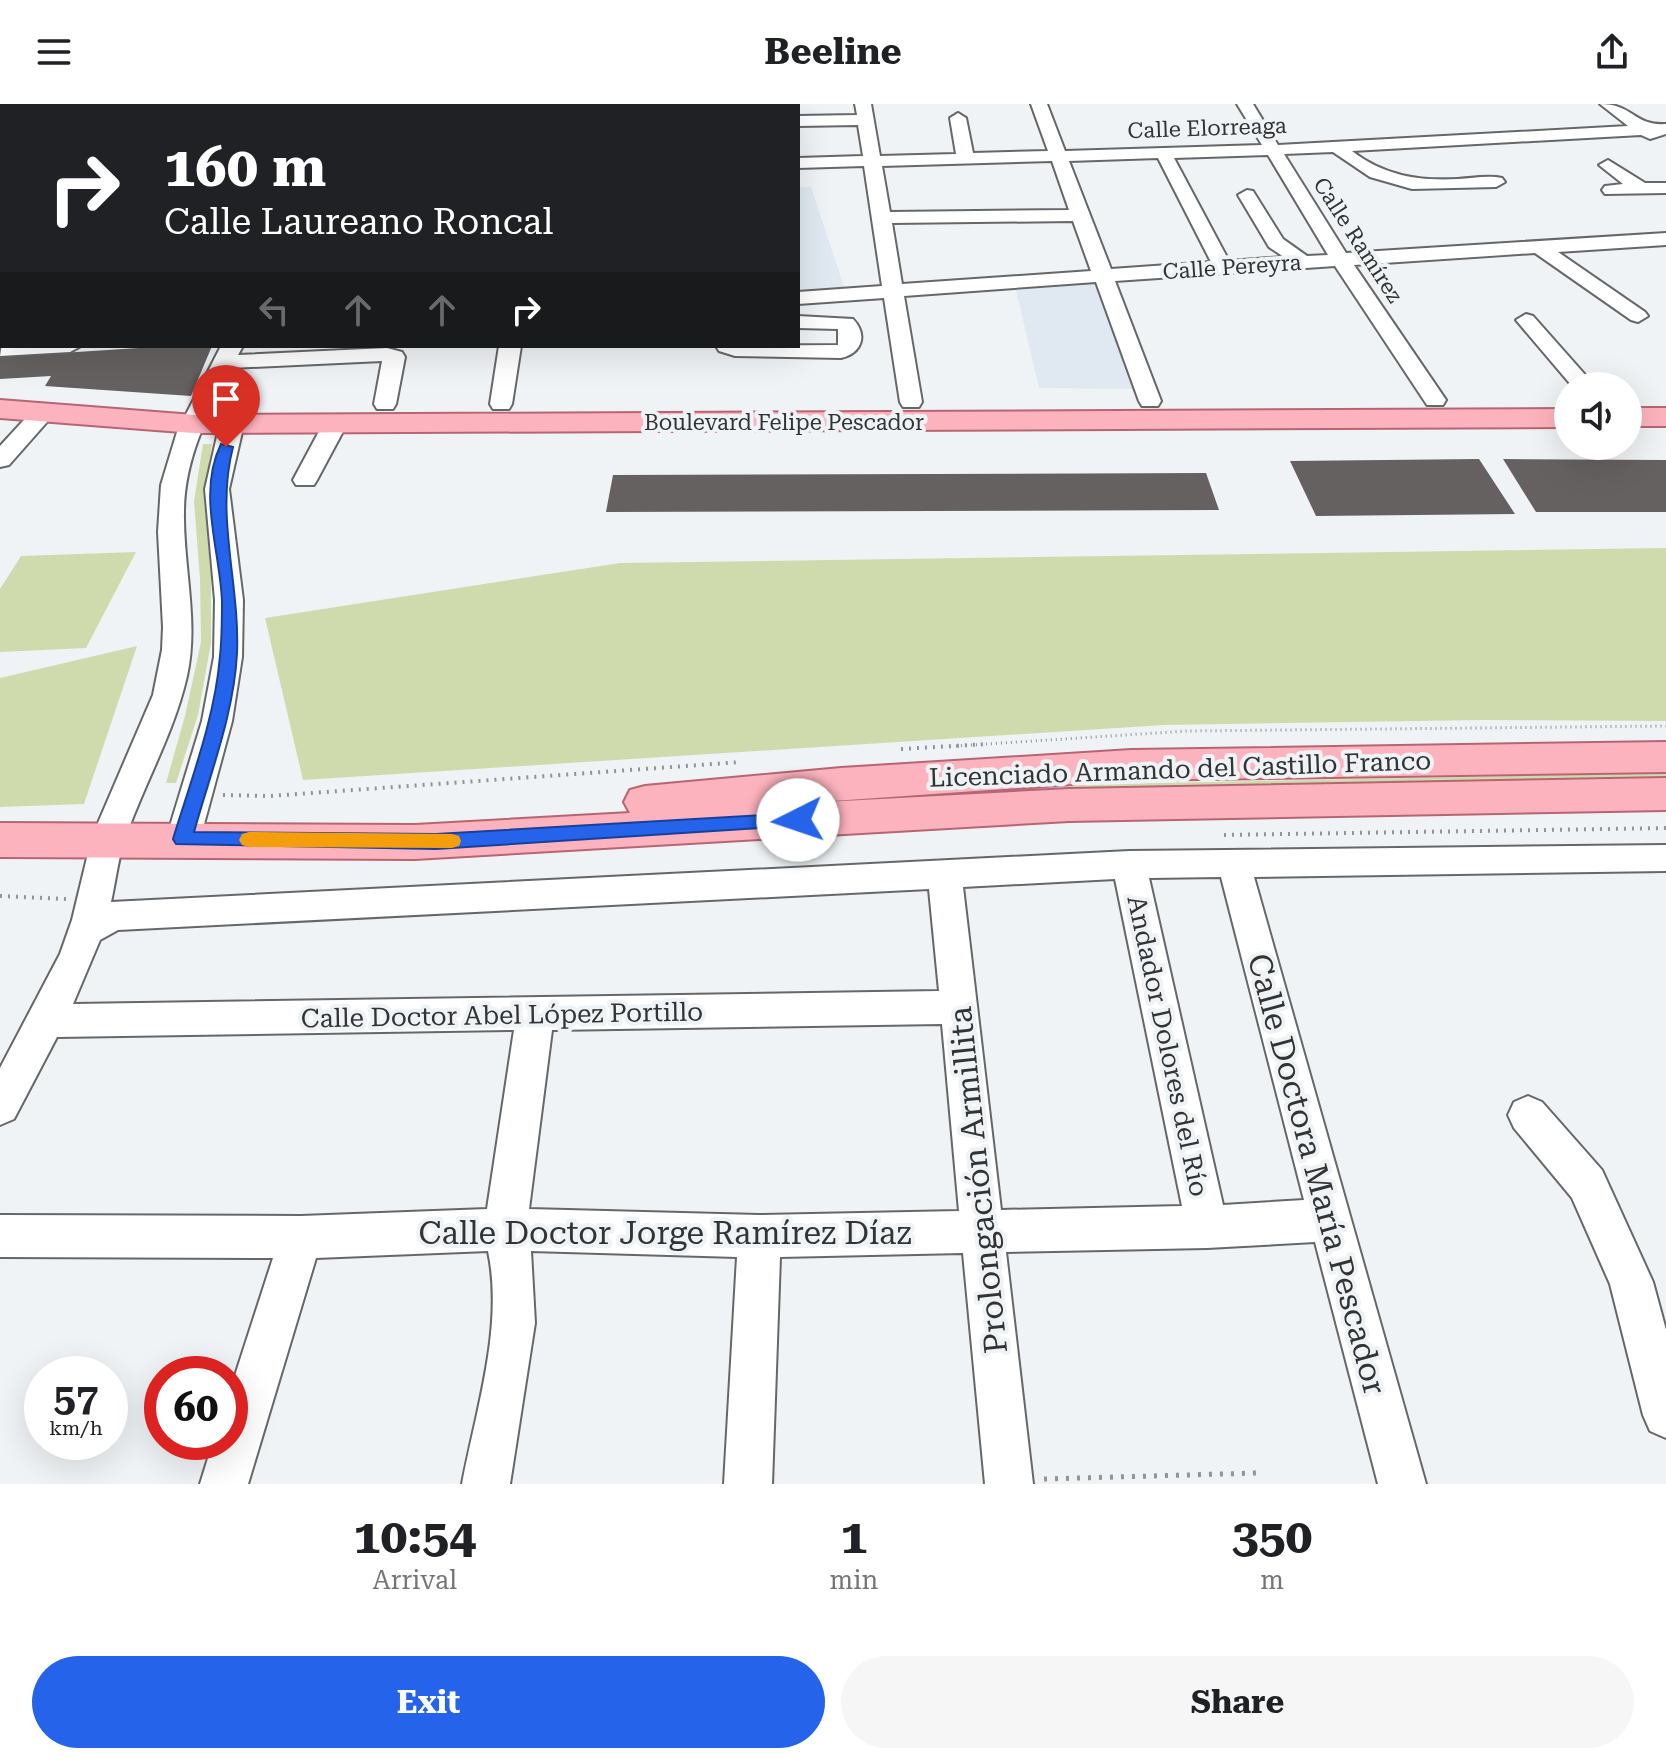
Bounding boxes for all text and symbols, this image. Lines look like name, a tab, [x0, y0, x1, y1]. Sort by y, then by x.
icon: menu	[32, 30, 76, 74]
icon: share	[1590, 30, 1634, 74]
text: Beeline	[764, 31, 902, 73]
street label: Calle Elorreaga	[1127, 113, 1287, 143]
text: 160 m	[164, 134, 326, 200]
icon: right	[32, 136, 136, 240]
street label: Calle Ramírez	[1308, 173, 1408, 307]
text: Calle Laureano Roncal	[164, 201, 553, 243]
street label: Calle Pereyra	[1162, 250, 1302, 284]
icon: left	[252, 288, 296, 332]
icon: ahead	[336, 288, 380, 332]
icon: ahead	[420, 288, 464, 332]
icon: right	[504, 288, 548, 332]
pin	[192, 365, 260, 447]
map controls	[1554, 372, 1642, 460]
button: sound	[1554, 372, 1642, 460]
icon: arrive	[204, 377, 248, 421]
street label: Boulevard Felipe Pescador	[644, 410, 924, 435]
street label: Licenciado Armando del Castillo Franco	[928, 745, 1432, 793]
position arrow	[756, 778, 840, 862]
street label: Andador Dolores del Río	[1121, 893, 1215, 1199]
street label: Calle Doctora María Pescador	[1240, 949, 1394, 1399]
street label: Calle Doctor Abel López Portillo	[301, 996, 703, 1034]
street label: Prolongación Armillita	[941, 1005, 1015, 1355]
street label: Calle Doctor Jorge Ramírez Díaz	[419, 1214, 912, 1252]
speed limit sign: 60	[144, 1356, 248, 1460]
text: 57	[54, 1374, 98, 1421]
text: km/h	[49, 1416, 103, 1440]
text: 10:54	[354, 1509, 476, 1565]
text: 1	[840, 1509, 867, 1565]
text: 350	[1232, 1509, 1312, 1565]
text: Arrival	[373, 1565, 457, 1595]
text: min	[830, 1565, 878, 1595]
text: m	[1260, 1565, 1284, 1595]
button: Exit	[32, 1656, 825, 1748]
button: Share	[841, 1656, 1634, 1748]

